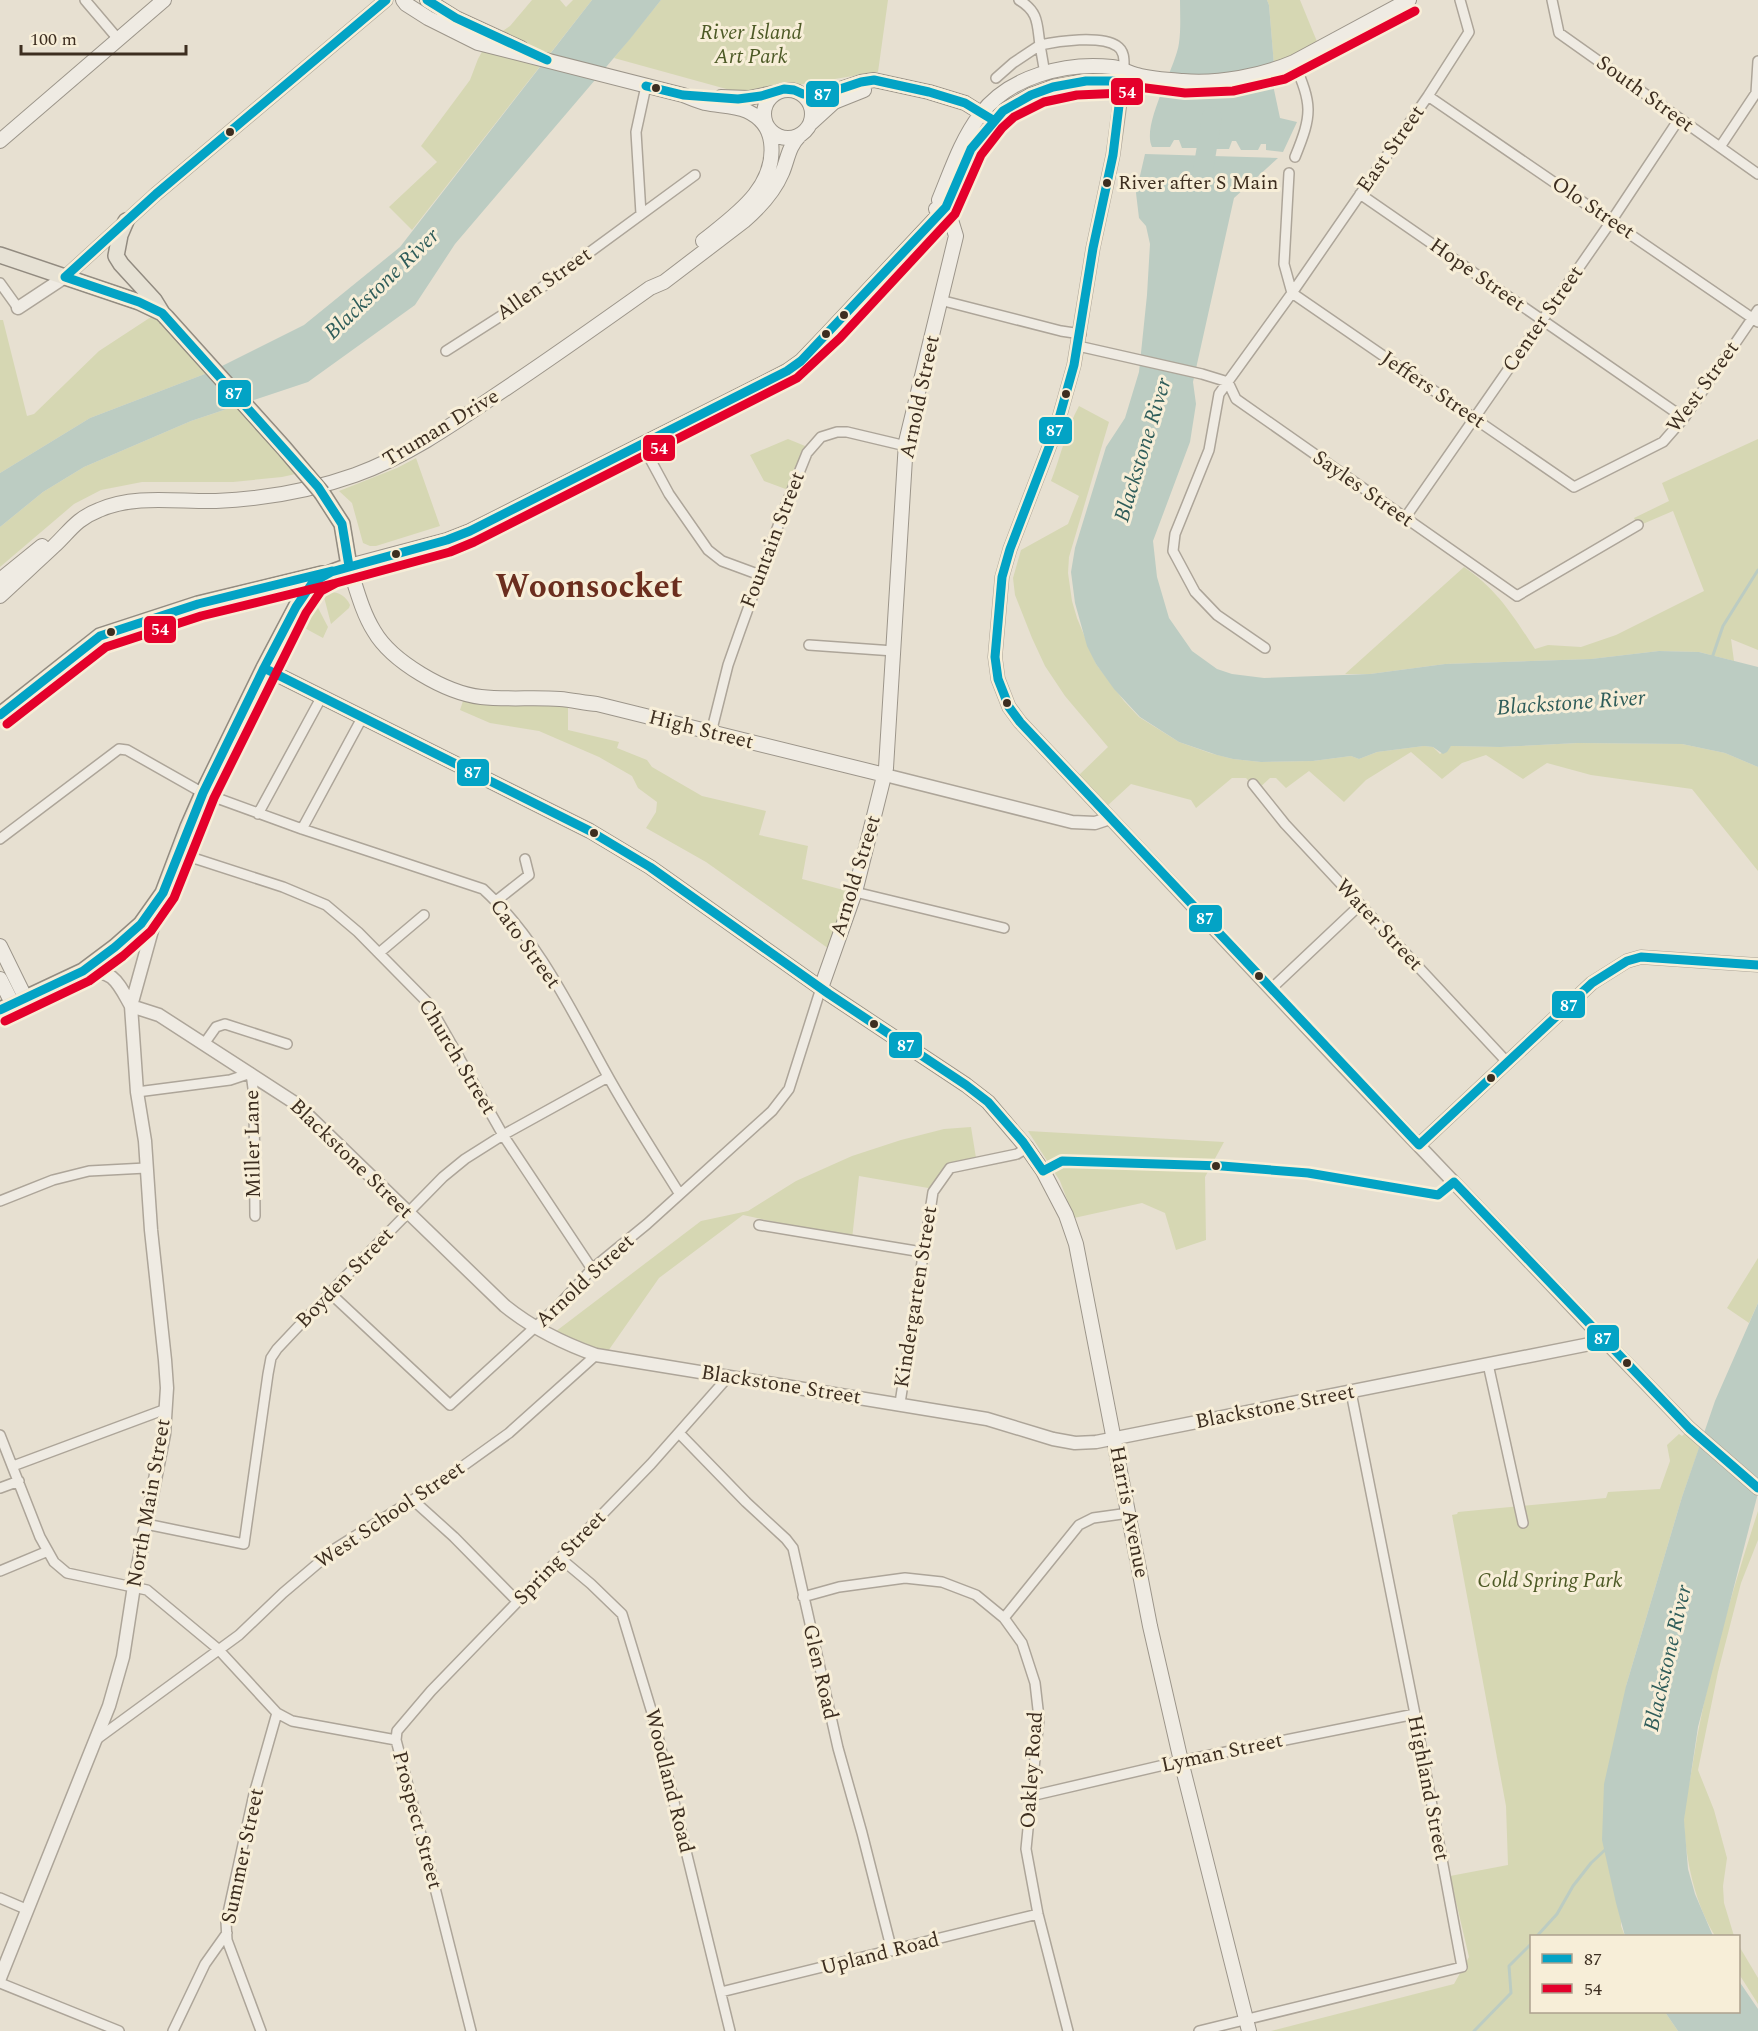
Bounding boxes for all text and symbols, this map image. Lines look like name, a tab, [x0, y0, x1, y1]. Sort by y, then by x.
park label: River Island Art Park	[700, 17, 802, 73]
scale bar	[21, 18, 186, 56]
text: 100 m	[30, 26, 77, 53]
street label: South Street	[1589, 47, 1701, 141]
line badge: 54	[1110, 77, 1144, 106]
line badge: 87	[805, 80, 840, 108]
text: 54	[1118, 81, 1136, 105]
unlabelled marker	[650, 82, 662, 94]
text: 87	[814, 83, 832, 107]
street label: East Street	[1349, 99, 1433, 199]
unlabelled marker	[224, 126, 236, 138]
place label: River after S Main	[1118, 168, 1278, 198]
street label: Olo Street	[1545, 168, 1641, 248]
marker: River after S Main	[1101, 177, 1113, 189]
water label: Blackstone River	[317, 220, 447, 348]
street label: Hope Street	[1422, 230, 1532, 320]
street label: Allen Street	[490, 239, 598, 329]
street label: Center Street	[1494, 259, 1592, 379]
unlabelled marker	[838, 309, 850, 321]
unlabelled marker	[820, 328, 832, 340]
street label: Arnold Street	[891, 332, 949, 462]
street label: West Street	[1659, 334, 1747, 440]
street label: Jeffers Street	[1374, 343, 1492, 437]
water label: Blackstone River	[1105, 373, 1181, 526]
line badge: 87	[217, 379, 252, 408]
street label: Truman Drive	[377, 381, 505, 475]
text: 87	[225, 382, 243, 406]
unlabelled marker	[1060, 388, 1072, 400]
line badge: 87	[1038, 416, 1073, 445]
text: 87	[1046, 419, 1064, 443]
line badge: 54	[642, 434, 676, 462]
text: 54	[650, 437, 668, 461]
street label: Sayles Street	[1306, 442, 1420, 536]
street label: Fountain Street	[732, 467, 814, 613]
unlabelled marker	[390, 548, 402, 560]
district label: Woonsocket	[495, 562, 683, 612]
line badge: 54	[143, 615, 177, 644]
text: 54	[151, 618, 169, 642]
unlabelled marker	[105, 626, 117, 638]
water label: Blackstone River	[1495, 681, 1647, 725]
unlabelled marker	[1001, 697, 1013, 709]
street label: High Street	[645, 701, 757, 759]
line badge: 87	[456, 758, 490, 787]
text: 87	[464, 761, 482, 785]
street label: Arnold Street	[822, 811, 890, 941]
unlabelled marker	[588, 827, 600, 839]
street label: Water Street	[1327, 871, 1431, 979]
street label: Cato Street	[481, 892, 569, 996]
line badge: 87	[1188, 904, 1223, 933]
text: 87	[1196, 907, 1214, 931]
unlabelled marker	[1253, 970, 1265, 982]
line badge: 87	[1551, 990, 1586, 1019]
street label: Church Street	[410, 993, 504, 1121]
text: 87	[1560, 994, 1578, 1018]
unlabelled marker	[868, 1018, 880, 1030]
line badge: 87	[888, 1031, 923, 1059]
text: 87	[897, 1034, 915, 1058]
unlabelled marker	[1485, 1072, 1497, 1084]
street label: Miller Lane	[236, 1089, 270, 1199]
street label: Blackstone Street	[282, 1091, 420, 1227]
unlabelled marker	[1210, 1160, 1222, 1172]
street label: Kindergarten Street	[886, 1204, 946, 1390]
street label: Boyden Street	[288, 1220, 402, 1336]
street label: Arnold Street	[528, 1226, 642, 1336]
line badge: 87	[1586, 1324, 1620, 1352]
text: 87	[1594, 1327, 1612, 1351]
street label: Blackstone Street	[699, 1357, 863, 1413]
unlabelled marker	[1621, 1357, 1633, 1369]
street label: Blackstone Street	[1193, 1376, 1357, 1438]
street label: North Main Street	[118, 1416, 180, 1590]
street label: Harris Avenue	[1100, 1443, 1158, 1581]
street label: West School Street	[308, 1453, 472, 1577]
street label: Spring Street	[506, 1503, 614, 1613]
park label: Cold Spring Park	[1477, 1565, 1623, 1597]
water label: Blackstone River	[1635, 1581, 1701, 1734]
street label: Glen Road	[793, 1621, 847, 1723]
street label: Woodland Road	[636, 1705, 702, 1857]
street label: Oakley Road	[1012, 1710, 1052, 1830]
street label: Highland Street	[1398, 1712, 1458, 1864]
street label: Lyman Street	[1158, 1724, 1286, 1782]
street label: Prospect Street	[383, 1747, 451, 1893]
street label: Summer Street	[213, 1785, 273, 1927]
street label: Upland Road	[817, 1924, 943, 1984]
legend	[1530, 1935, 1740, 2013]
text: 87	[1584, 1946, 1602, 1973]
text: 54	[1584, 1976, 1602, 2003]

